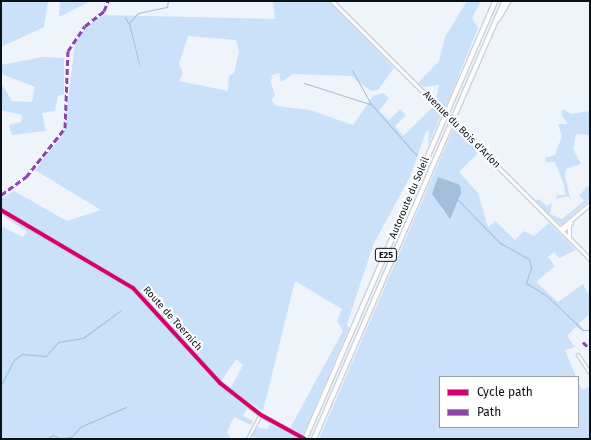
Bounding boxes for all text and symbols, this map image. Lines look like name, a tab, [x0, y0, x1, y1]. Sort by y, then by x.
street label: Avenue du Bois d'Arlon	[420, 89, 502, 171]
street label: Autoroute du Soleil	[387, 155, 433, 241]
road number: E25	[374, 248, 398, 262]
street label: Route de Toernich	[140, 284, 204, 354]
legend	[439, 376, 579, 428]
text: Cycle path	[477, 385, 533, 399]
text: Path	[477, 405, 501, 419]

